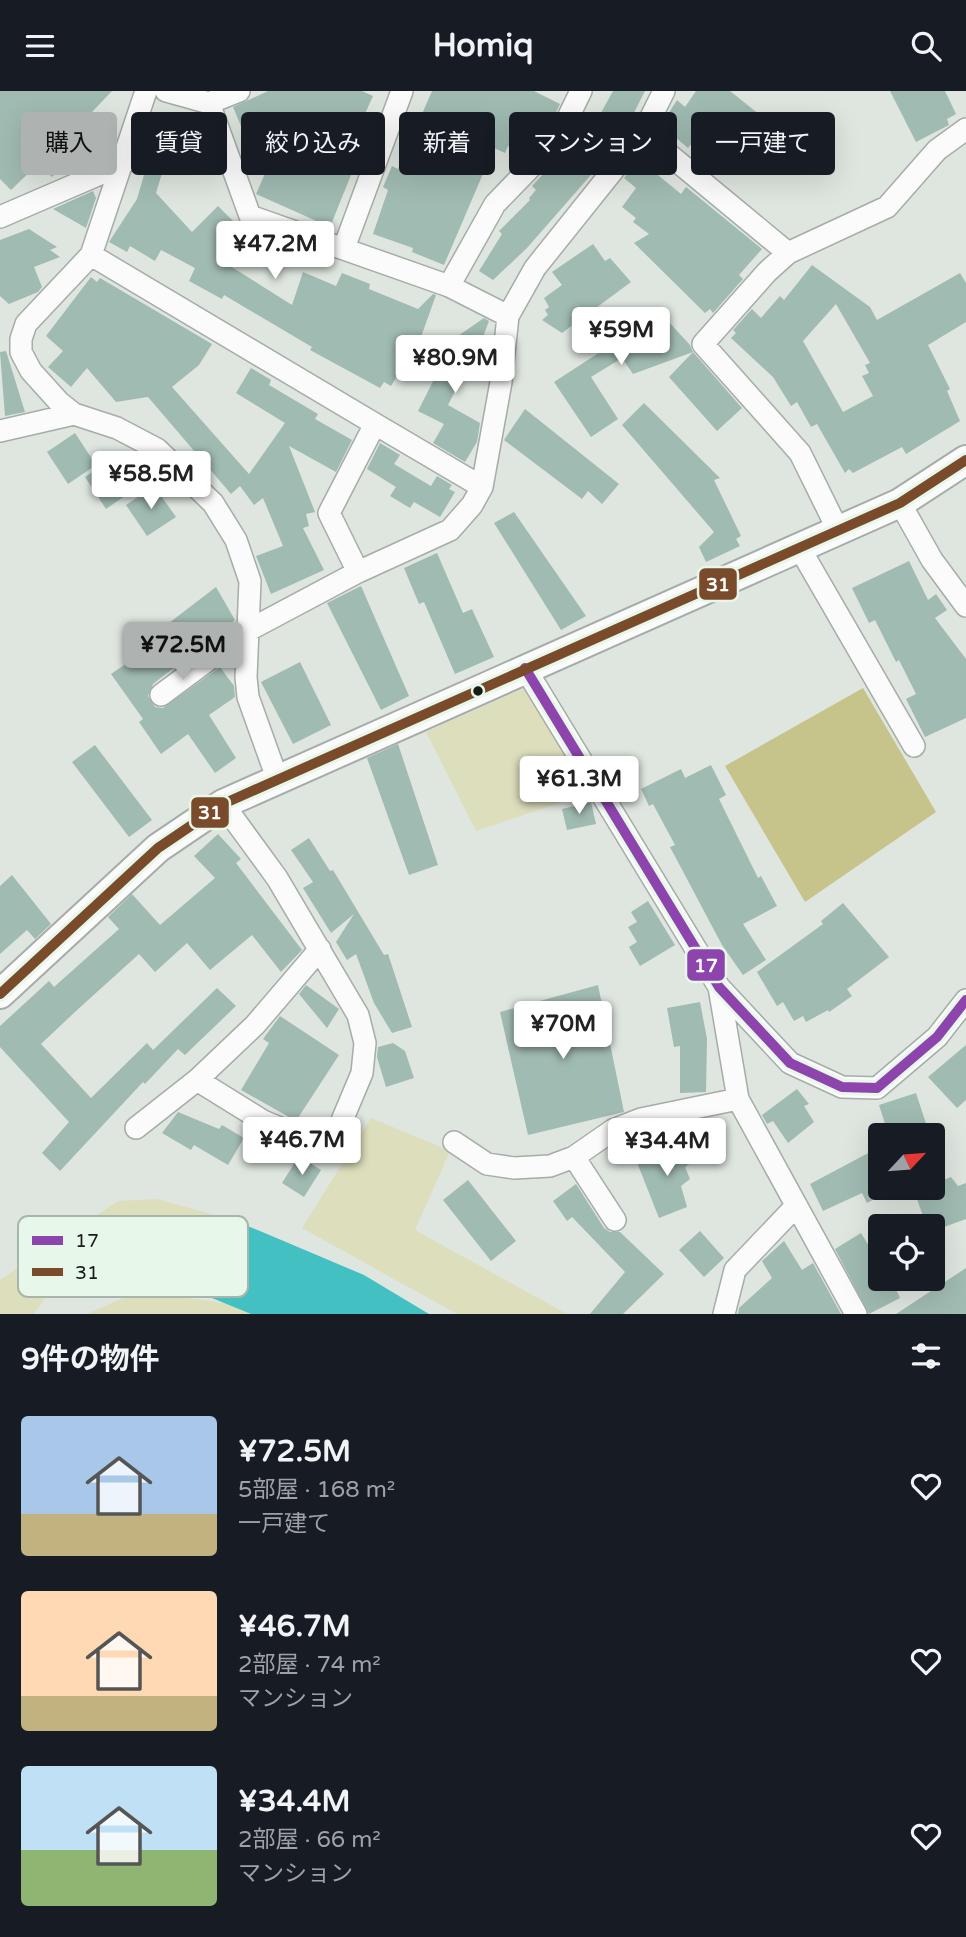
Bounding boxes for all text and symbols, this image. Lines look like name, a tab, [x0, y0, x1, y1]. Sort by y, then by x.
icon: menu	[21, 27, 59, 65]
text: Homiq	[433, 27, 533, 65]
icon: search	[907, 27, 945, 65]
chip: 購入	[21, 112, 117, 175]
chip: 賃貸	[131, 112, 227, 175]
chip: 絞り込み	[241, 112, 385, 175]
chip: 新着	[399, 112, 495, 175]
chip: マンション	[509, 112, 677, 175]
chip: 一戸建て	[691, 112, 835, 175]
pin: ¥47.2M	[218, 221, 332, 281]
text: ¥47.2M	[232, 230, 318, 258]
pin: ¥59M	[580, 307, 662, 367]
text: ¥59M	[588, 316, 654, 344]
pin: ¥80.9M	[398, 335, 512, 395]
text: ¥80.9M	[412, 344, 498, 372]
pin: ¥58.5M	[94, 451, 208, 511]
text: ¥58.5M	[108, 460, 194, 488]
line badge: 31	[698, 567, 738, 601]
text: 31	[706, 574, 730, 596]
pin: ¥72.5M	[126, 623, 240, 682]
text: ¥72.5M	[140, 631, 226, 659]
unlabelled marker	[471, 684, 485, 698]
pin: ¥61.3M	[522, 757, 636, 816]
text: ¥61.3M	[536, 765, 622, 793]
line badge: 31	[190, 796, 230, 829]
text: 31	[198, 802, 222, 824]
line badge: 17	[686, 948, 726, 982]
text: 17	[694, 955, 718, 977]
pin: ¥70M	[522, 1002, 604, 1061]
text: ¥70M	[530, 1010, 596, 1038]
pin: ¥46.7M	[245, 1117, 359, 1177]
pin: ¥34.4M	[610, 1119, 724, 1178]
north arrow	[868, 1123, 945, 1201]
map controls	[868, 1123, 945, 1291]
text: ¥46.7M	[259, 1126, 345, 1154]
text: ¥34.4M	[624, 1127, 710, 1155]
button: locate	[868, 1214, 945, 1291]
legend	[18, 1216, 248, 1297]
text: 17	[75, 1230, 99, 1252]
text: 31	[75, 1262, 99, 1284]
icon: filters	[907, 1337, 945, 1375]
text: 9件の物件	[21, 1341, 160, 1378]
text: ¥72.5M	[238, 1433, 351, 1470]
icon: home	[77, 1444, 161, 1528]
icon: heart	[907, 1467, 945, 1505]
text: 5部屋 · 168 m²	[238, 1476, 395, 1504]
text: 一戸建て	[238, 1510, 330, 1538]
text: ¥46.7M	[238, 1608, 351, 1645]
icon: home	[77, 1619, 161, 1703]
icon: heart	[907, 1642, 945, 1680]
text: 2部屋 · 74 m²	[238, 1651, 381, 1679]
text: マンション	[238, 1685, 353, 1713]
text: ¥34.4M	[238, 1783, 350, 1820]
icon: home	[77, 1794, 161, 1878]
icon: heart	[907, 1817, 945, 1855]
text: 2部屋 · 66 m²	[238, 1826, 381, 1854]
text: マンション	[238, 1860, 353, 1888]

